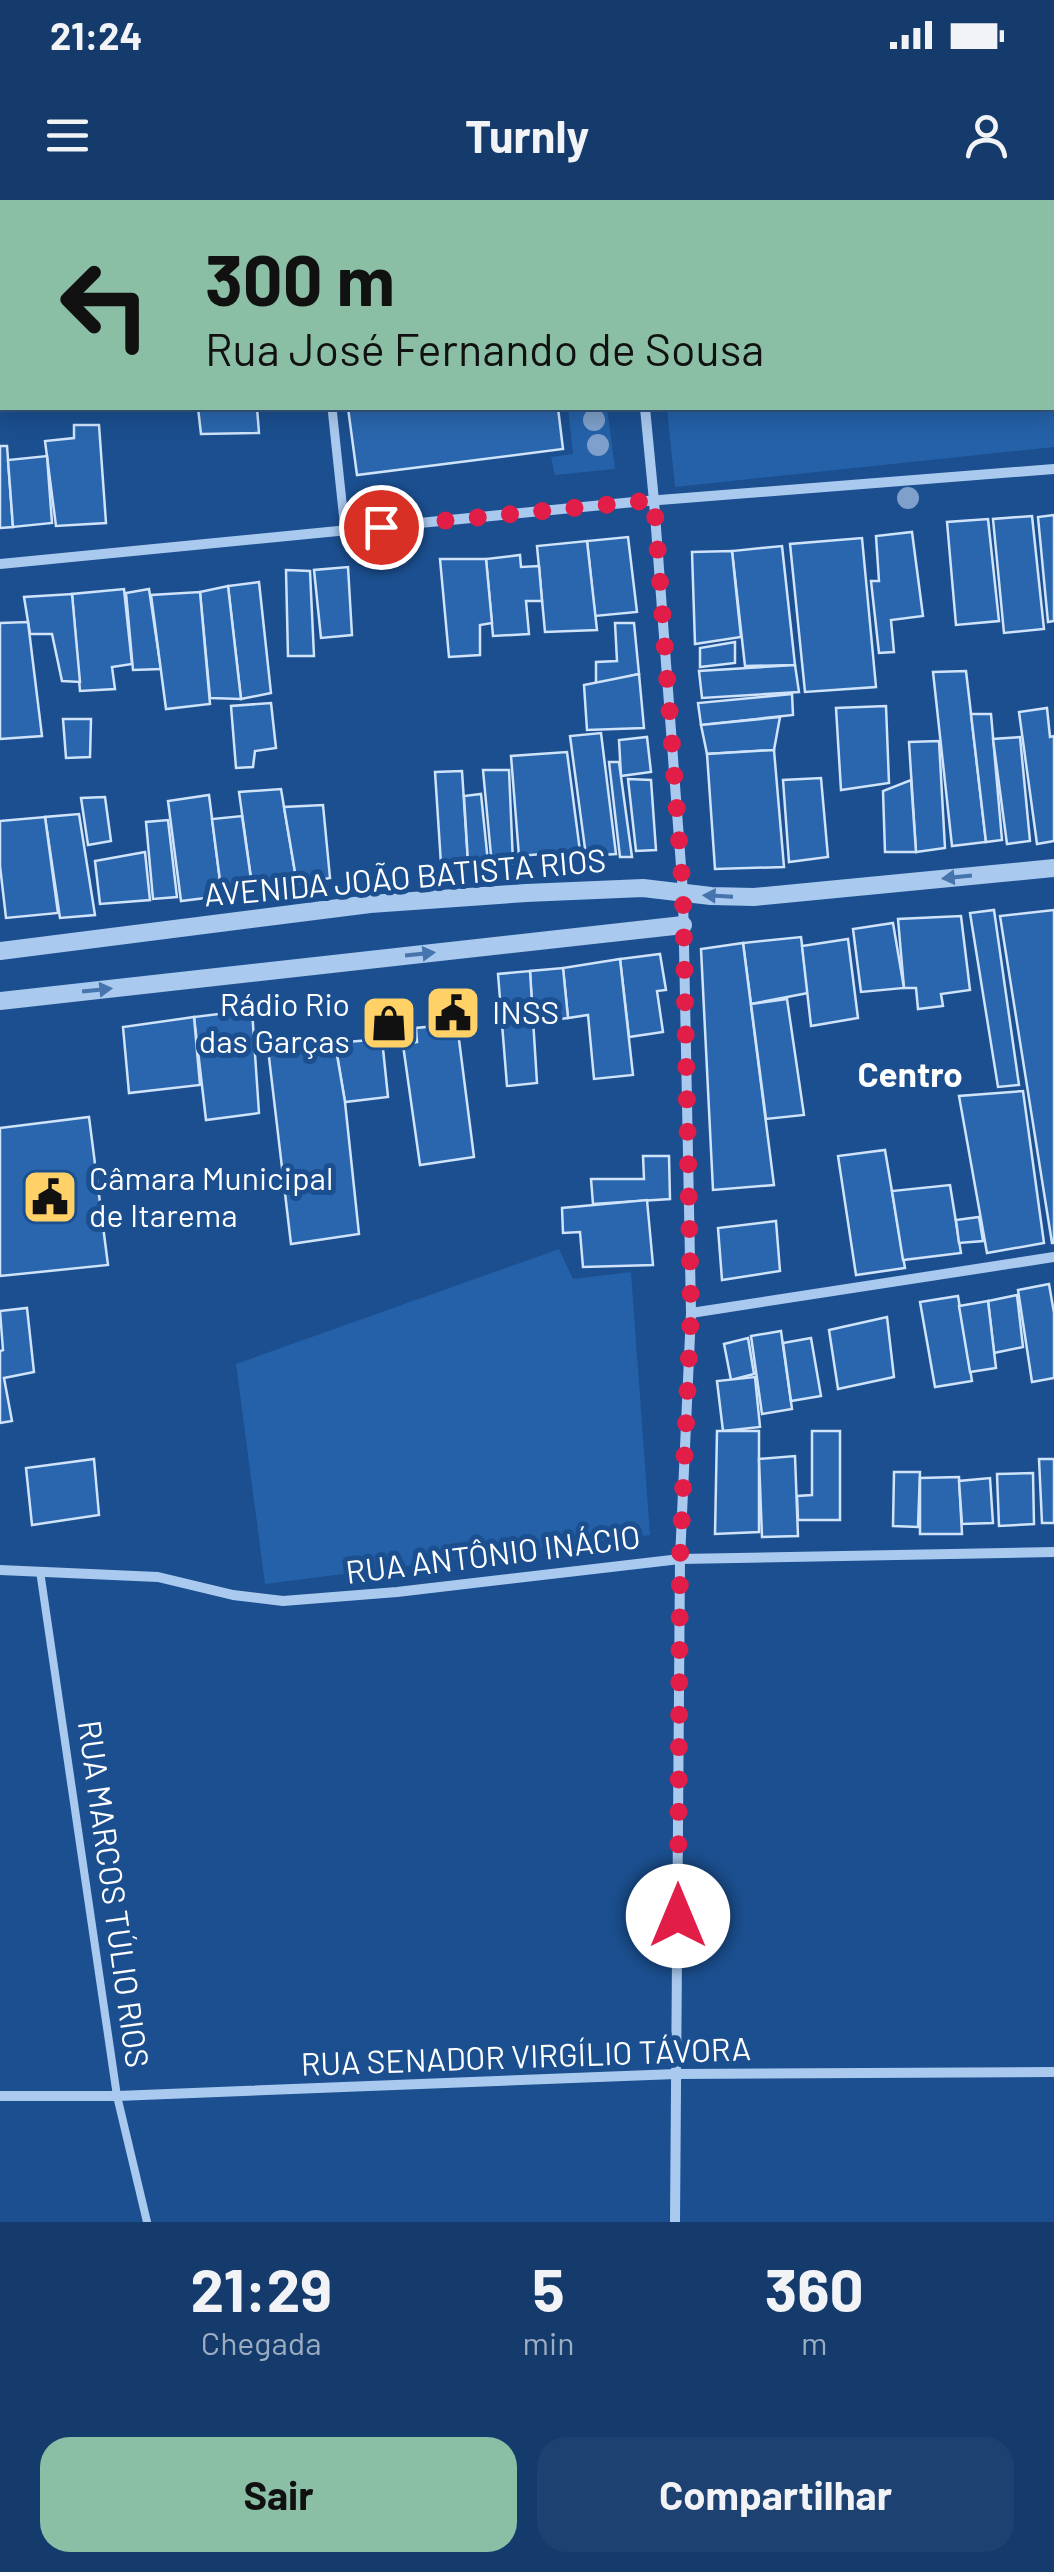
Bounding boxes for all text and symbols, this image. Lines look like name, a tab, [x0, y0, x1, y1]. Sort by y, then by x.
text: 21:24	[50, 12, 143, 58]
icon: menu	[40, 108, 95, 163]
text: Turnly	[465, 108, 589, 162]
icon: person	[959, 108, 1014, 163]
text: 300 m	[205, 236, 395, 320]
icon: left	[40, 240, 170, 370]
text: Rua José Fernando de Sousa	[205, 321, 764, 375]
pin	[339, 485, 424, 570]
icon: arrive	[354, 500, 409, 555]
street label: AVENIDA JOÃO BATISTA RIOS	[202, 839, 607, 913]
one-way arrow	[941, 869, 972, 885]
one-way arrow	[702, 888, 734, 904]
one-way arrow	[405, 946, 436, 962]
one-way arrow	[82, 982, 113, 998]
public building icon: INSS	[423, 983, 483, 1043]
place label: Rádio Rio das Garças	[199, 984, 350, 1059]
place label: INSS	[492, 992, 559, 1030]
shop icon: Rádio Rio das Garças	[359, 993, 419, 1053]
district label: Centro	[857, 1052, 963, 1094]
place label: Câmara Municipal de Itarema	[89, 1158, 333, 1233]
public building icon: Câmara Municipal de Itarema	[20, 1167, 80, 1227]
street label: RUA ANTÔNIO INÁCIO	[343, 1516, 642, 1590]
street label: RUA MARCOS TÚLIO RIOS	[72, 1718, 158, 2070]
position arrow	[626, 1864, 730, 1968]
street label: RUA SENADOR VIRGÍLIO TÁVORA	[300, 2028, 752, 2082]
text: 21:29	[190, 2252, 332, 2324]
text: 5	[532, 2252, 565, 2324]
text: 360	[765, 2252, 864, 2324]
text: Chegada	[201, 2323, 322, 2361]
text: min	[523, 2323, 574, 2361]
text: m	[801, 2323, 827, 2361]
button: Sair	[40, 2437, 517, 2552]
button: Compartilhar	[537, 2437, 1014, 2552]

